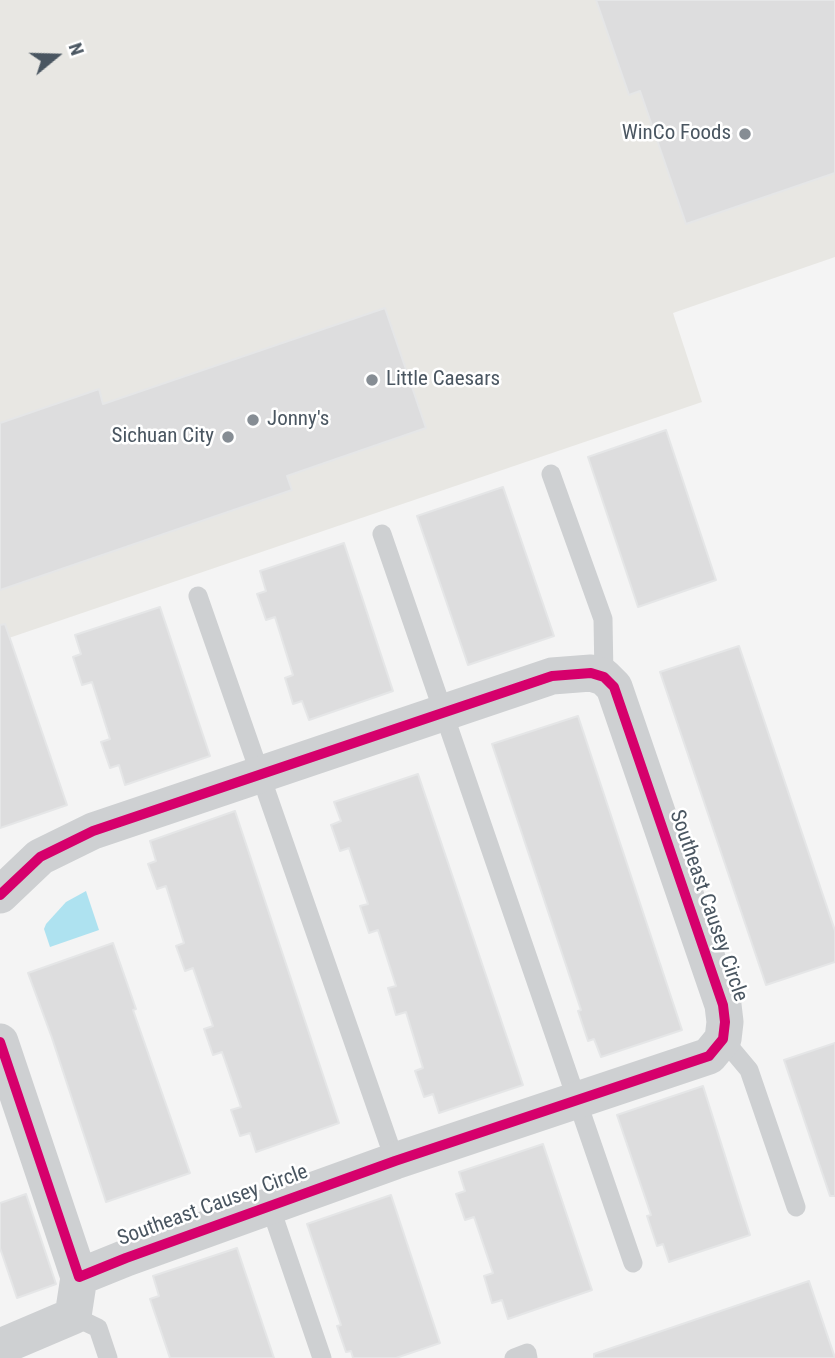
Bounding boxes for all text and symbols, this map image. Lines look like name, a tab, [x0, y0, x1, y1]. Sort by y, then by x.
north arrow	[21, 21, 91, 91]
text: N	[64, 40, 89, 58]
place label: WinCo Foods	[622, 121, 731, 147]
marker: WinCo Foods	[737, 126, 753, 142]
place label: Little Caesars	[386, 367, 500, 393]
marker: Little Caesars	[364, 372, 380, 388]
place label: Jonny's	[267, 407, 329, 433]
marker: Jonny's	[245, 412, 261, 428]
place label: Sichuan City	[112, 424, 214, 450]
marker: Sichuan City	[220, 429, 236, 445]
street label: Southeast Causey Circle	[663, 807, 753, 1005]
street label: Southeast Causey Circle	[114, 1160, 312, 1252]

